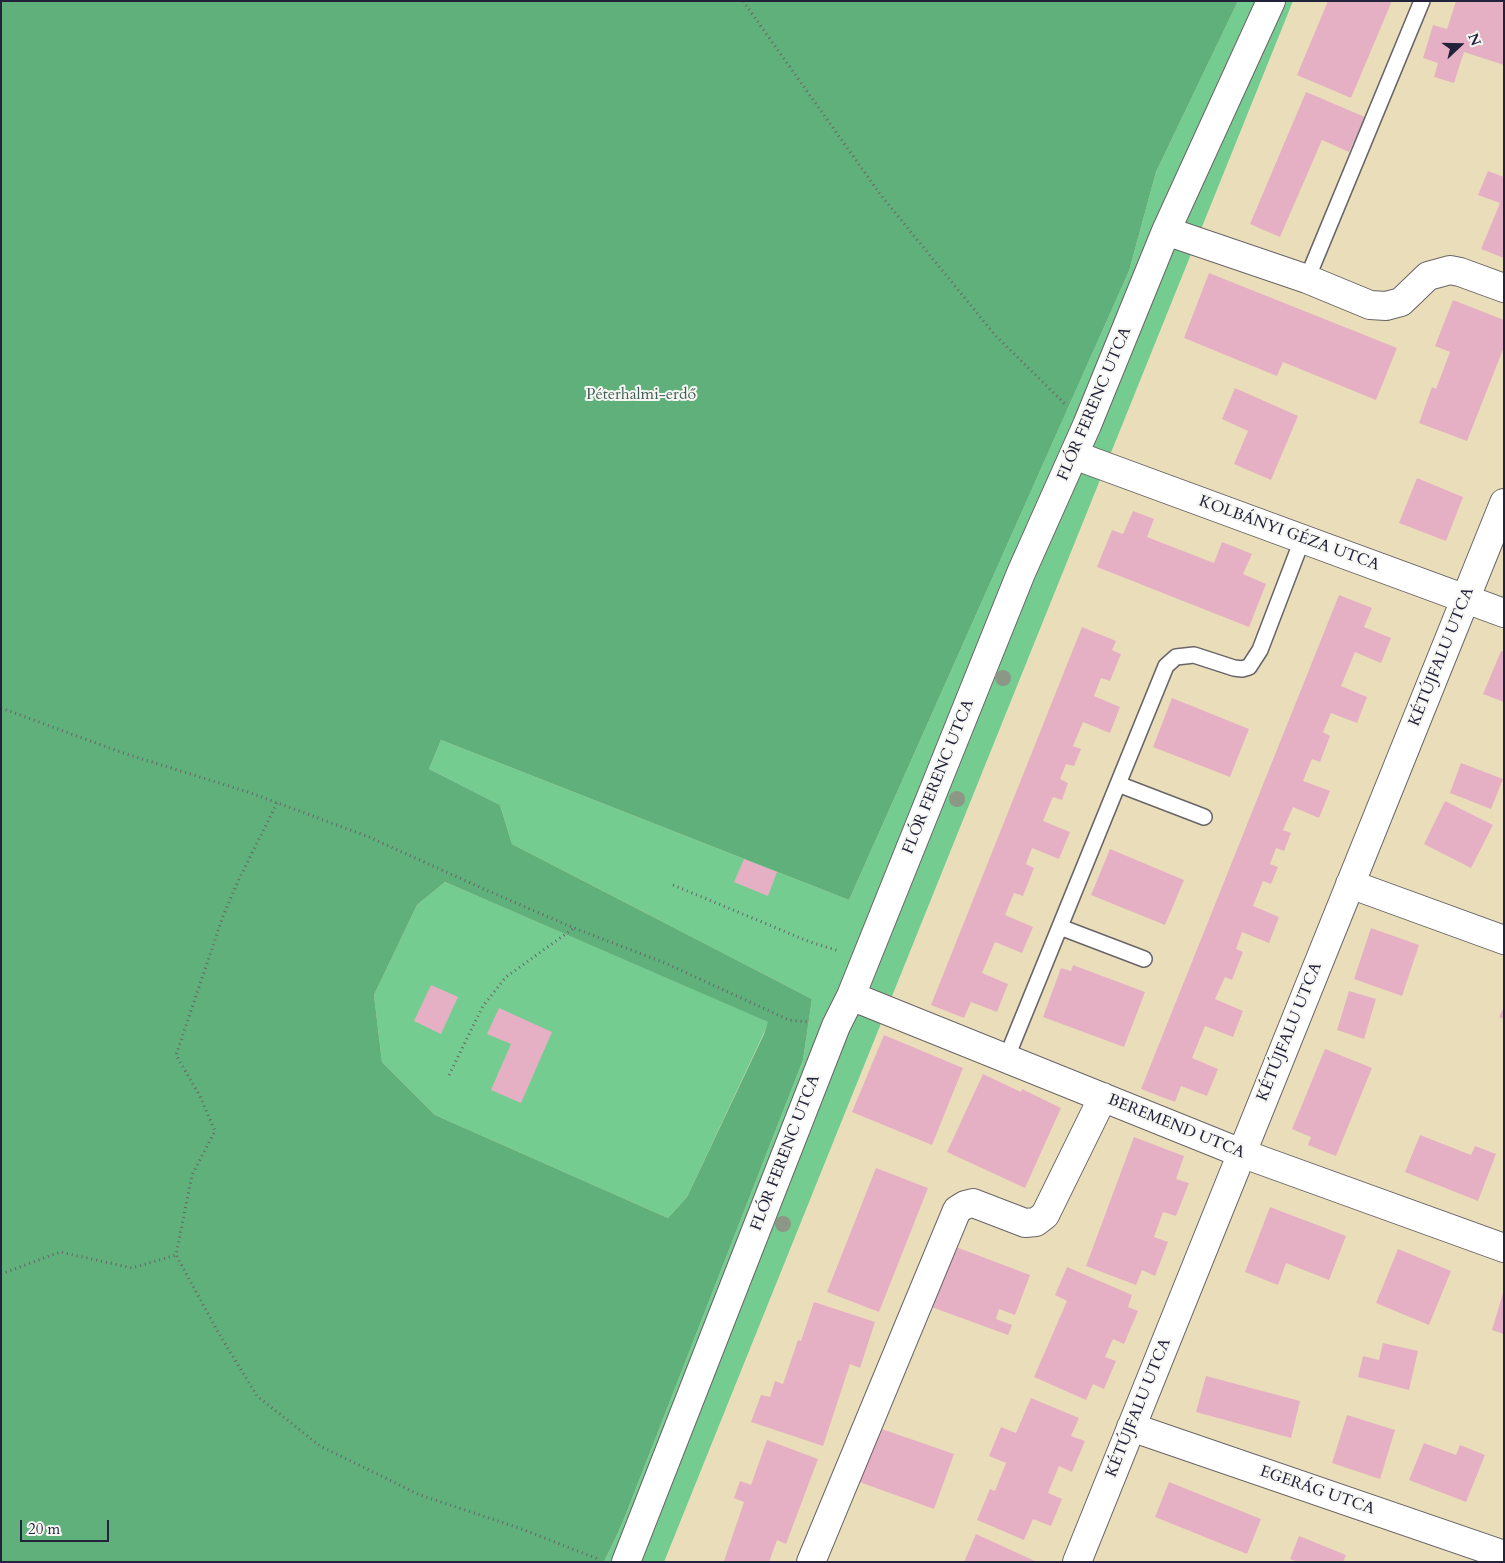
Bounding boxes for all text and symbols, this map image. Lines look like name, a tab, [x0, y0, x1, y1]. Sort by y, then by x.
north arrow	[1435, 20, 1485, 70]
text: N	[1463, 30, 1486, 49]
street label: FLÓR FERENC UTCA	[1054, 324, 1136, 484]
park label: Péterhalmi-erdő	[586, 385, 696, 405]
street label: KOLBÁNYI GÉZA UTCA	[1196, 492, 1382, 576]
street label: KÉTÚJFALU UTCA	[1405, 585, 1479, 729]
street label: FLÓR FERENC UTCA	[899, 697, 979, 857]
street label: KÉTÚJFALU UTCA	[1253, 960, 1327, 1104]
street label: FLÓR FERENC UTCA	[747, 1072, 825, 1234]
street label: BEREMEND UTCA	[1105, 1091, 1247, 1163]
street label: KÉTÚJFALU UTCA	[1102, 1336, 1176, 1480]
street label: EGERÁG UTCA	[1257, 1462, 1377, 1520]
scale bar	[22, 1510, 111, 1542]
text: 20 m	[28, 1519, 60, 1539]

